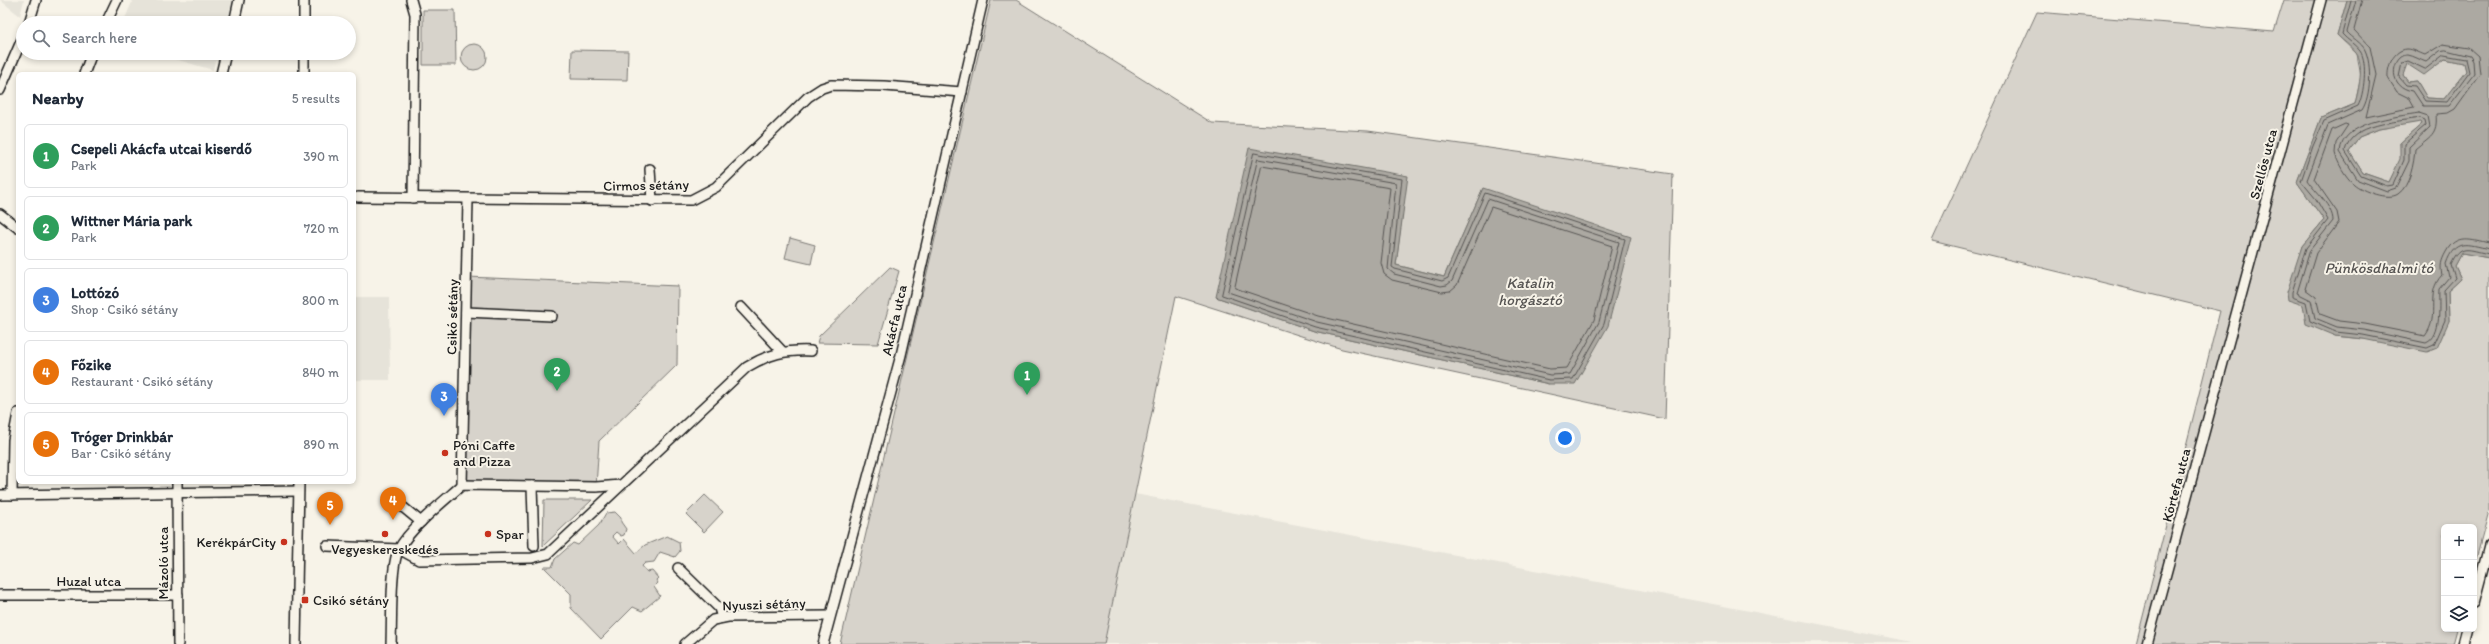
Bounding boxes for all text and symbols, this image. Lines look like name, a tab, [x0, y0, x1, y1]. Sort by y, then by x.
search box	[16, 16, 356, 60]
icon: search	[30, 27, 52, 49]
text: Search here	[62, 29, 137, 47]
text: Nearby	[32, 88, 84, 108]
text: 5 results	[292, 91, 340, 106]
street label: Szellős utca	[2246, 126, 2281, 201]
text: Csepeli Akácfa utcai kiserdő	[71, 140, 252, 158]
text: 1	[43, 149, 49, 164]
text: 390 m	[303, 149, 339, 164]
text: Park	[71, 158, 97, 173]
street label: Cirmos sétány	[603, 176, 690, 195]
text: Wittner Mária park	[71, 212, 192, 230]
text: 2	[43, 221, 49, 236]
text: 720 m	[304, 221, 339, 236]
text: Park	[71, 230, 97, 245]
water label: Pünkösdhalmi tó	[2325, 259, 2435, 277]
water label: Katalin horgásztó	[1498, 274, 1563, 309]
street label: Csikó sétány	[443, 279, 462, 355]
street label: Akácfa utca	[878, 282, 911, 357]
text: Lottózó	[71, 284, 119, 302]
text: 3	[42, 293, 50, 308]
text: 800 m	[302, 293, 339, 308]
text: Shop · Csikó sétány	[71, 302, 178, 317]
text: Főzike	[71, 356, 111, 374]
pin: 2	[544, 358, 570, 391]
pin: 1	[1014, 362, 1040, 395]
text: 4	[42, 365, 50, 380]
text: 840 m	[302, 365, 339, 380]
text: Restaurant · Csikó sétány	[71, 374, 213, 389]
pin: 3	[431, 383, 457, 416]
text: Tróger Drinkbár	[71, 428, 173, 446]
your location	[1555, 428, 1575, 448]
text: 5	[43, 437, 49, 452]
text: 890 m	[303, 437, 339, 452]
place label: Póni Caffe and Pizza	[453, 437, 515, 470]
text: Bar · Csikó sétány	[71, 446, 171, 461]
street label: Körtefa utca	[2158, 446, 2195, 524]
marker: Póni Caffe and Pizza	[440, 448, 450, 458]
pin: 4	[380, 487, 406, 520]
pin: 5	[317, 492, 343, 525]
map controls	[2441, 524, 2477, 632]
button: +	[2441, 524, 2477, 560]
street label: Mázoló utca	[155, 526, 172, 599]
place label: Spar	[496, 526, 525, 543]
marker: Vegyeskereskedés	[380, 529, 390, 539]
marker: Spar	[483, 529, 493, 539]
place label: KerékpárCity	[196, 534, 276, 551]
marker: KerékpárCity	[279, 537, 289, 547]
place label: Vegyeskereskedés	[331, 541, 439, 558]
button: −	[2441, 560, 2477, 596]
street label: Huzal utca	[57, 573, 122, 590]
place label: Csikó sétány	[313, 592, 389, 609]
marker: Csikó sétány	[300, 595, 310, 605]
street label: Nyuszi sétány	[722, 595, 806, 614]
button: layers	[2441, 596, 2477, 632]

